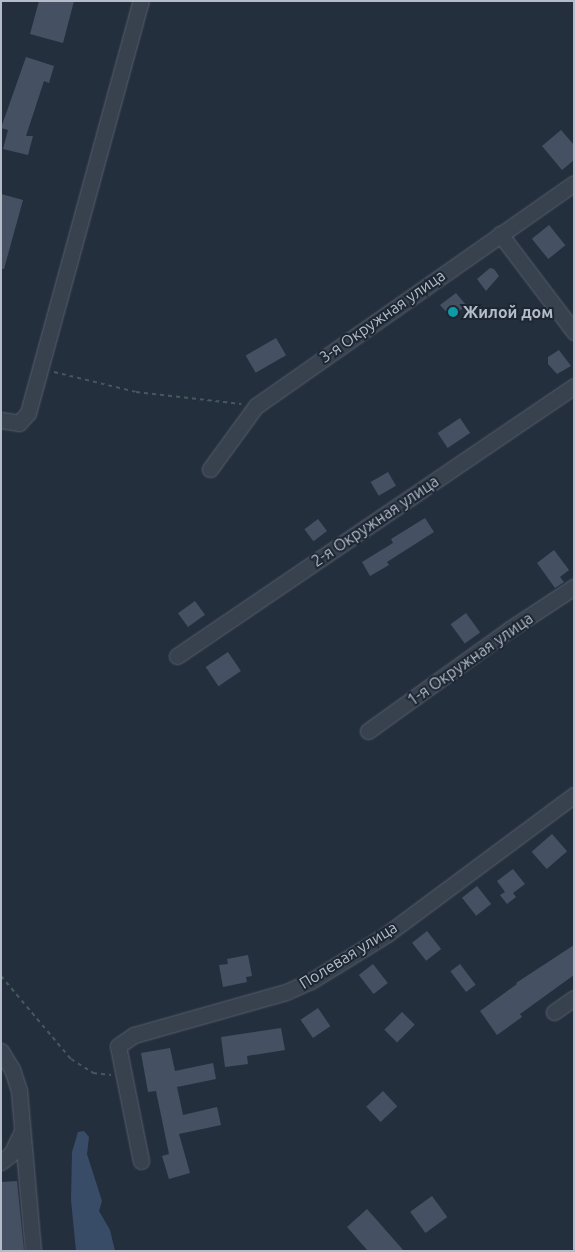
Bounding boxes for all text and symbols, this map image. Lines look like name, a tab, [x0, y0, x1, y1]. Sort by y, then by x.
street label: 3-я Окружная улица	[315, 265, 449, 367]
place label: Жилой дом	[463, 302, 553, 322]
marker: Жилой дом	[447, 306, 459, 318]
street label: 2-я Окружная улица	[308, 471, 442, 571]
street label: 1-я Окружная улица	[403, 608, 537, 710]
street label: Полевая улица	[296, 917, 400, 993]

